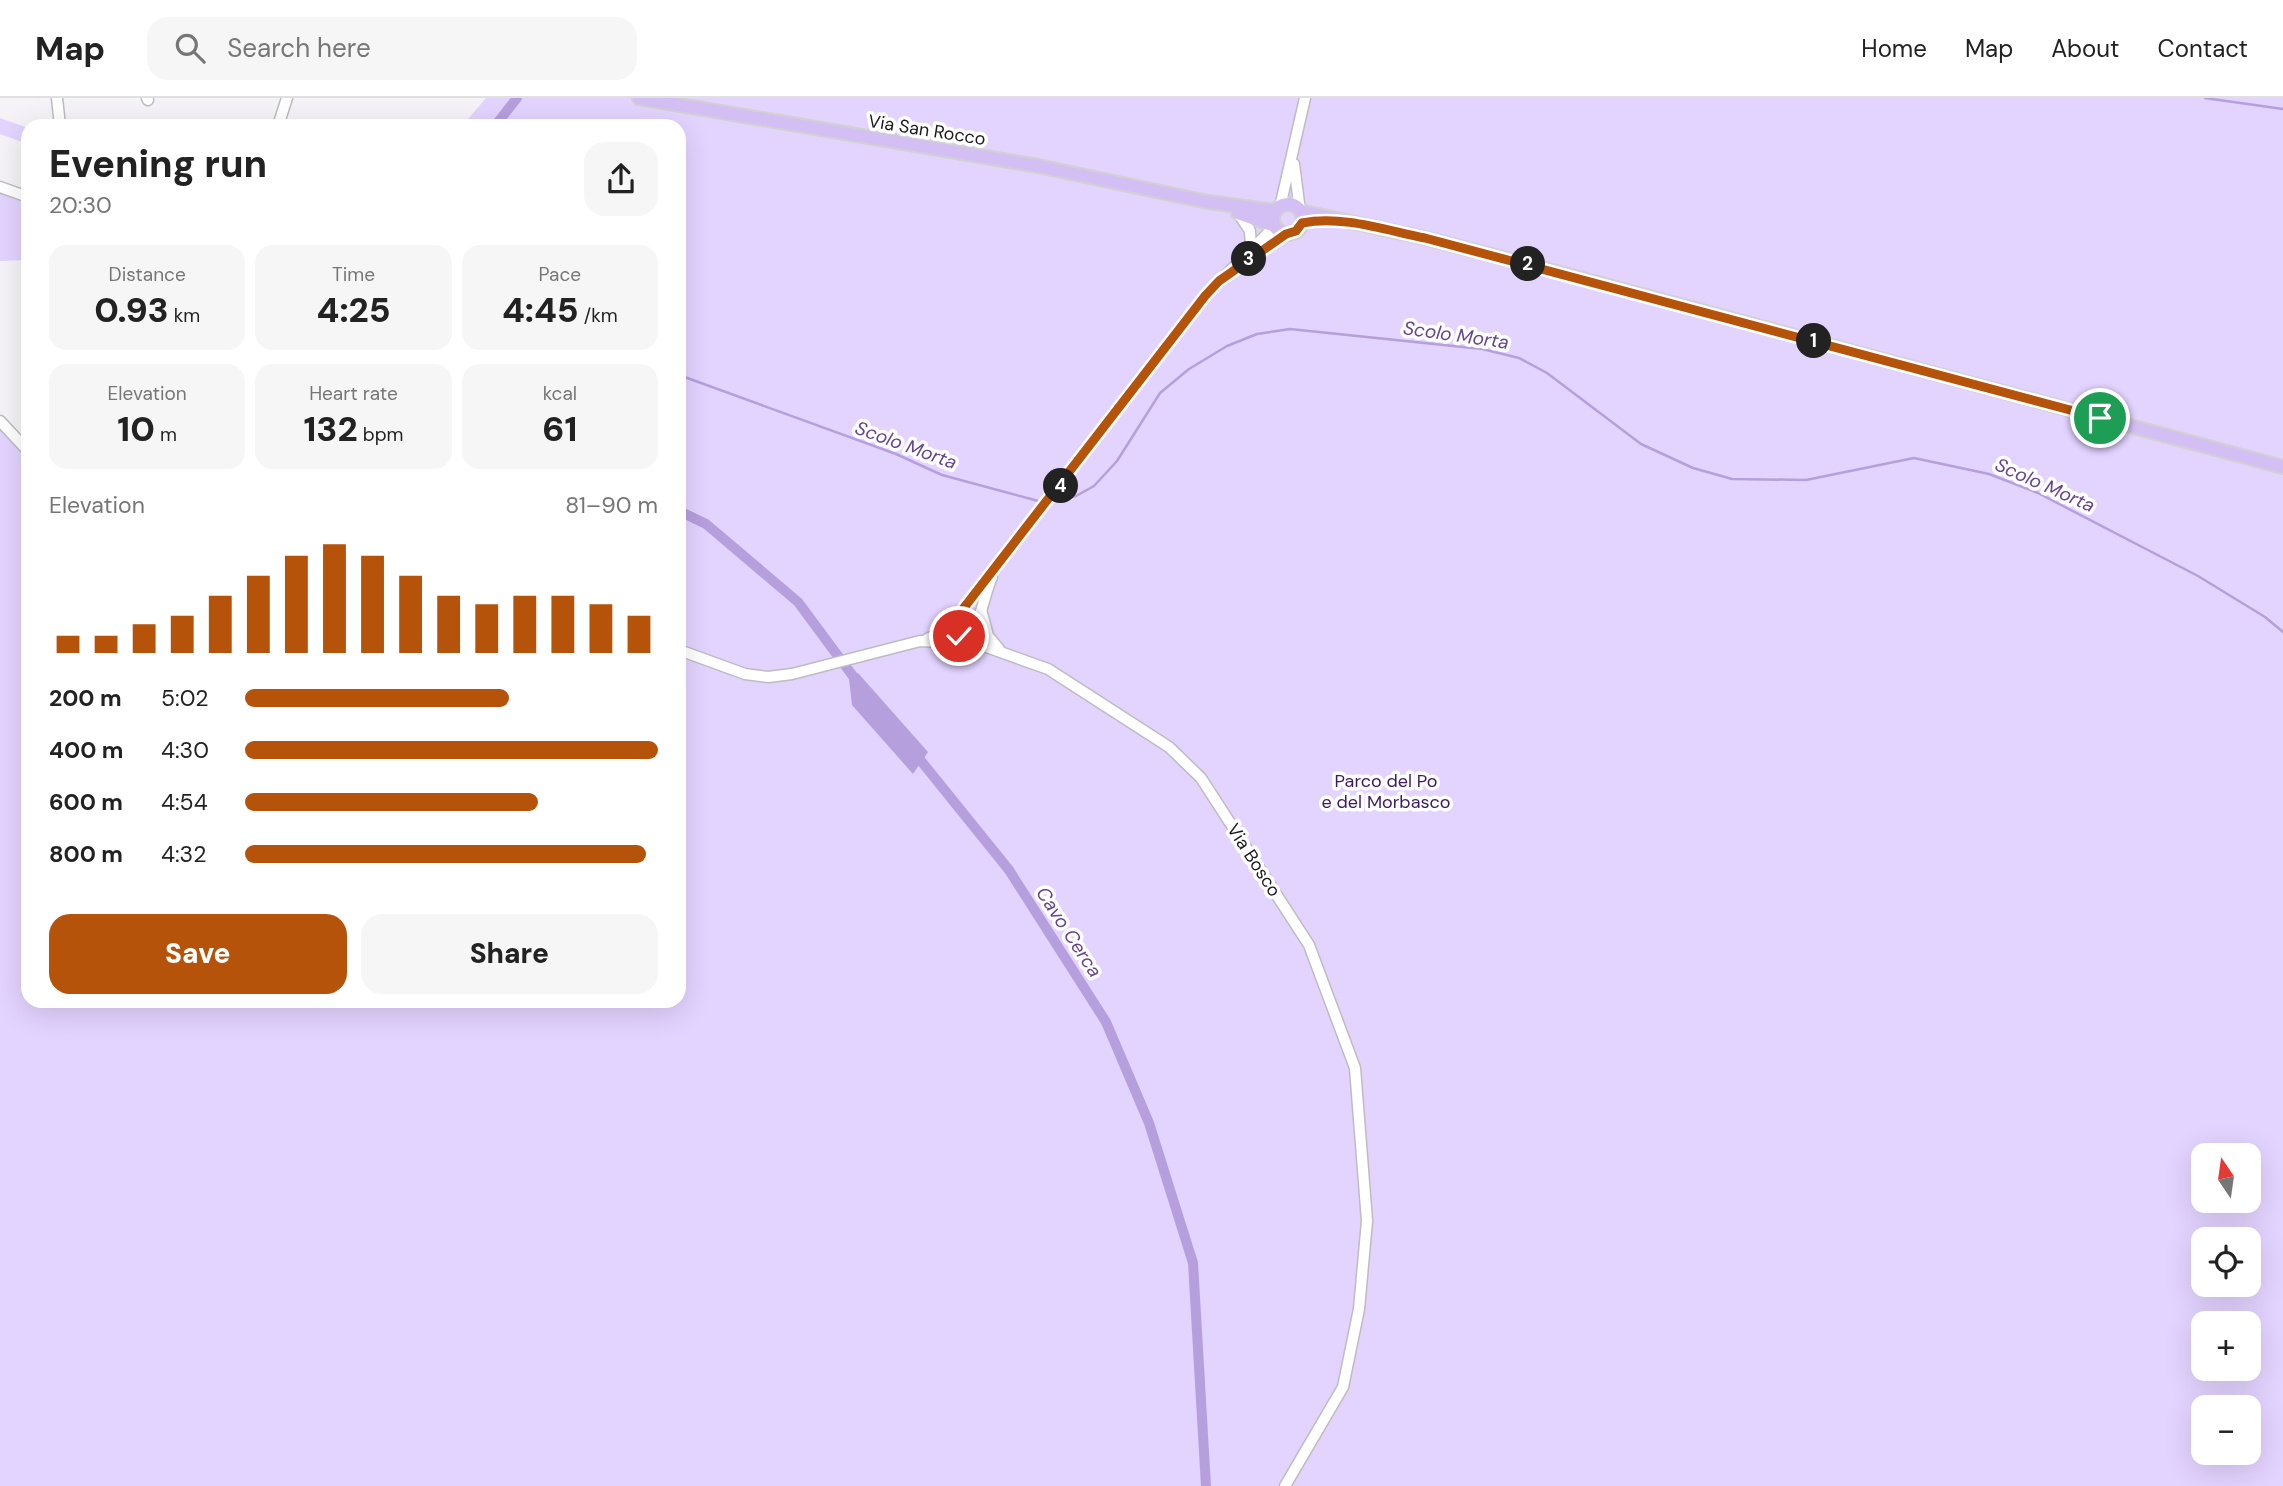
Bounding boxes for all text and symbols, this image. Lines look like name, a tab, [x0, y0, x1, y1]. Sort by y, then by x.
search box	[147, 17, 637, 80]
text: Map	[35, 27, 105, 70]
icon: search	[171, 29, 209, 67]
text: Search here	[227, 31, 371, 65]
text: Home	[1861, 33, 1927, 64]
text: Map	[1965, 33, 2013, 64]
text: About	[2051, 33, 2120, 64]
text: Contact	[2158, 33, 2248, 64]
street label: Via San Rocco	[867, 109, 987, 151]
text: Evening run	[49, 139, 267, 189]
button: share	[584, 142, 658, 216]
text: 20:30	[49, 190, 112, 220]
pin: 3	[1232, 242, 1266, 276]
text: 3	[1243, 246, 1254, 271]
pin: 2	[1510, 246, 1546, 282]
text: 2	[1522, 251, 1533, 276]
text: Distance	[109, 262, 186, 287]
text: Time	[332, 262, 375, 287]
text: Pace	[539, 262, 581, 287]
text: 0.93	[94, 287, 169, 333]
text: 4:25	[316, 287, 391, 333]
text: 4:45	[502, 287, 579, 333]
text: km	[169, 303, 200, 328]
text: /km	[579, 303, 618, 328]
water label: Scolo Morta	[1402, 315, 1510, 355]
pin: 1	[1797, 324, 1832, 358]
text: 1	[1810, 328, 1817, 353]
text: Elevation	[108, 381, 187, 406]
text: Heart rate	[309, 381, 398, 406]
text: kcal	[543, 381, 577, 406]
pin	[2070, 388, 2130, 448]
icon: arrive	[2081, 399, 2119, 437]
text: 10	[117, 406, 155, 452]
text: 132	[303, 406, 358, 452]
text: 61	[542, 406, 577, 452]
water label: Scolo Morta	[852, 415, 960, 475]
text: m	[155, 422, 177, 447]
text: bpm	[358, 422, 404, 447]
water label: Scolo Morta	[1991, 452, 2099, 518]
pin: 4	[1044, 468, 1078, 504]
text: 4	[1054, 473, 1067, 498]
text: Elevation	[49, 490, 145, 520]
text: 81–90 m	[565, 490, 658, 520]
pin	[929, 606, 989, 666]
icon: check	[940, 617, 978, 655]
text: 200 m	[49, 683, 122, 713]
text: 5:02	[161, 683, 208, 713]
text: 400 m	[49, 735, 123, 765]
text: 4:30	[161, 735, 209, 765]
park label: Parco del Po e del Morbasco	[1322, 769, 1450, 814]
text: 600 m	[49, 787, 123, 817]
text: 4:54	[161, 787, 208, 817]
street label: Via Bosco	[1221, 819, 1287, 901]
text: 800 m	[49, 839, 123, 869]
text: 4:32	[161, 839, 206, 869]
water label: Cavo Cerca	[1030, 882, 1108, 982]
button: Save	[49, 914, 347, 994]
button: Share	[361, 914, 658, 994]
north arrow	[2191, 1143, 2261, 1213]
map controls	[2191, 1143, 2261, 1465]
button: locate	[2191, 1227, 2261, 1297]
button: +	[2191, 1311, 2261, 1381]
button: −	[2191, 1395, 2261, 1465]

